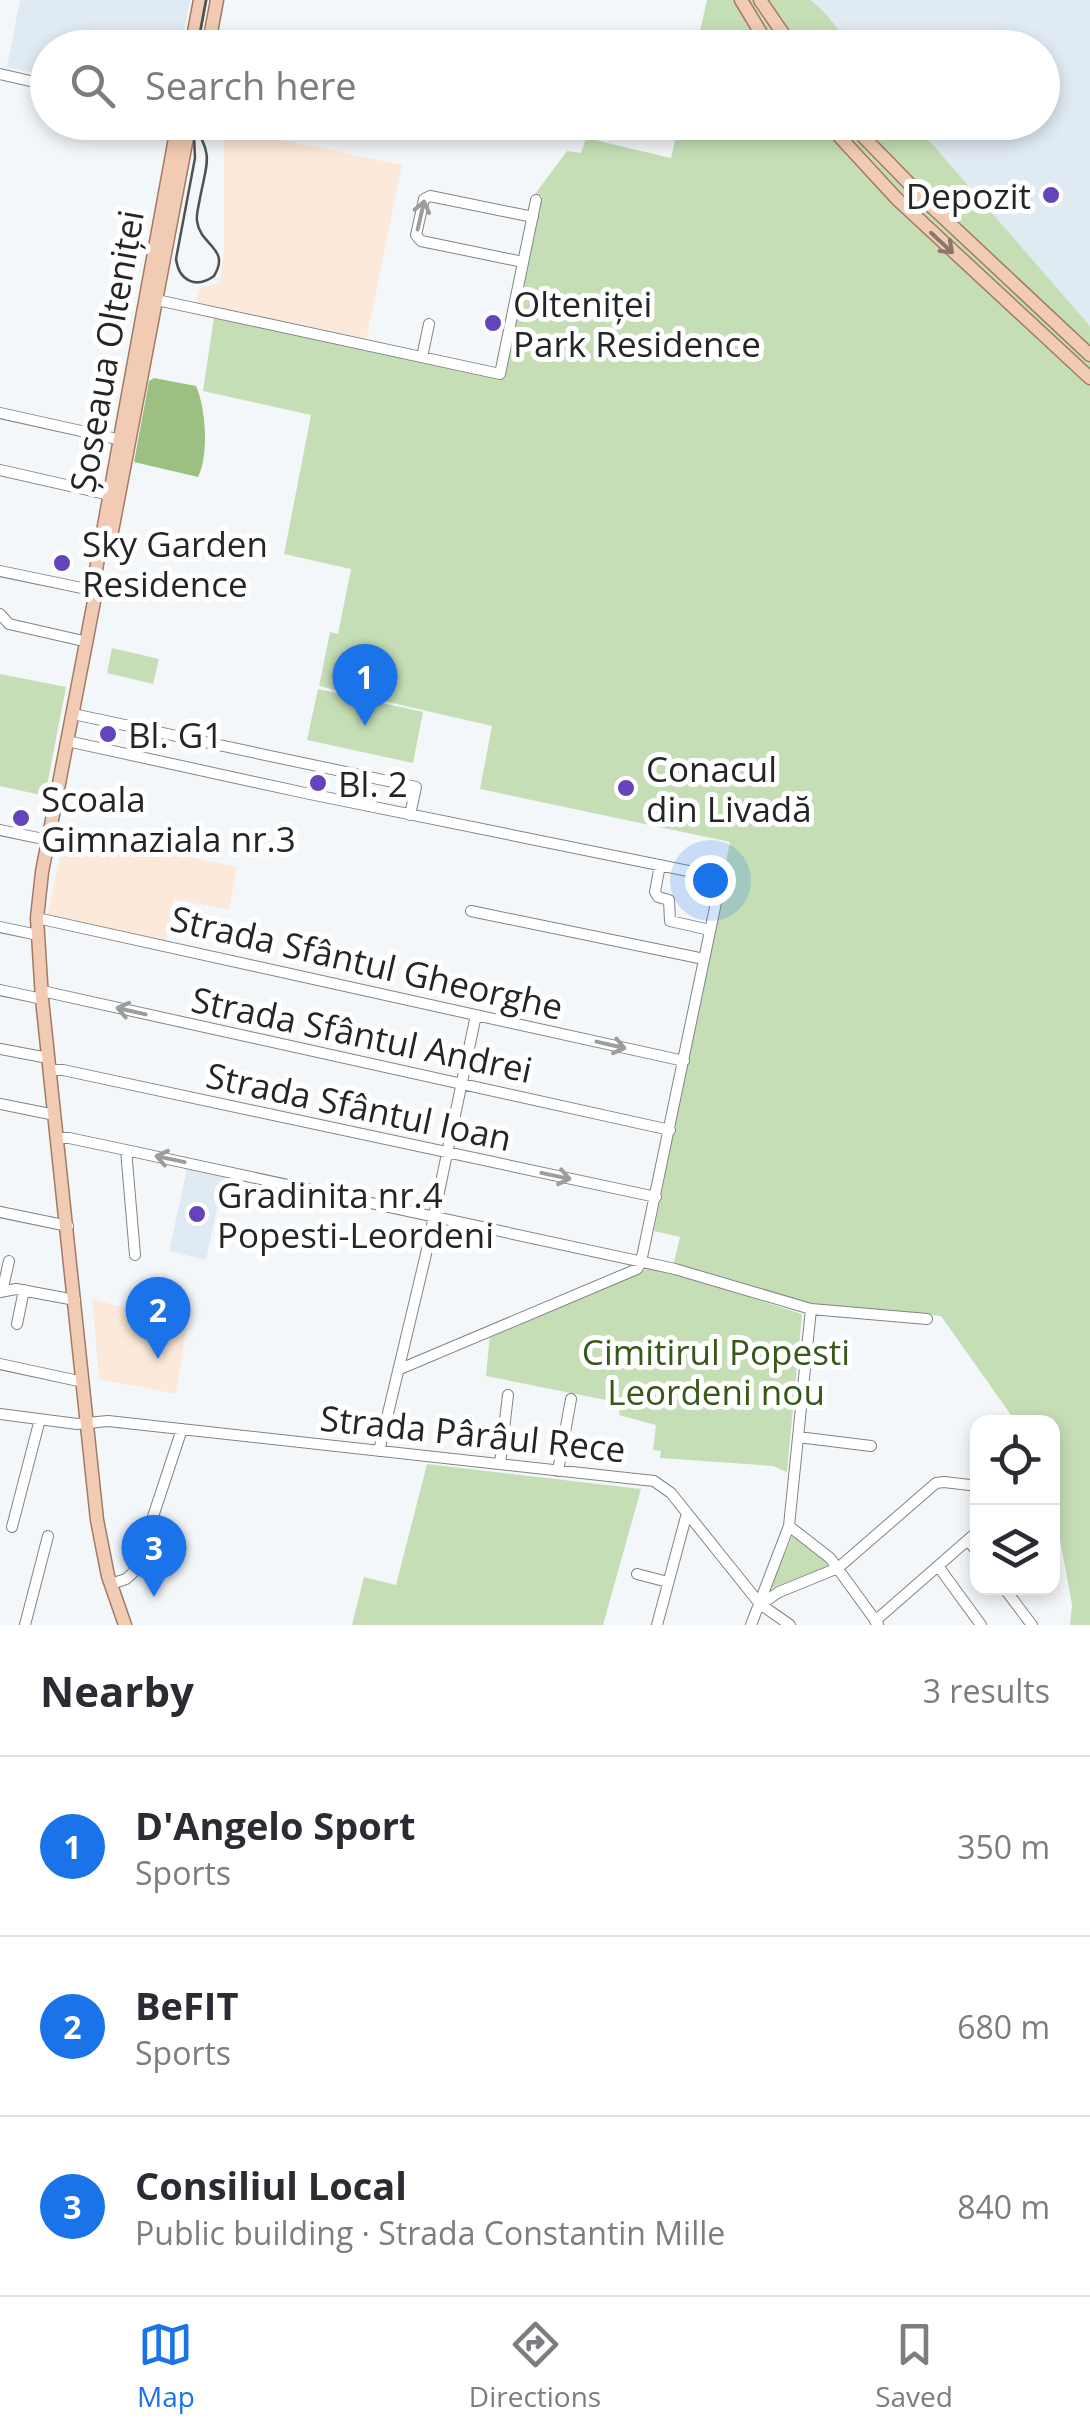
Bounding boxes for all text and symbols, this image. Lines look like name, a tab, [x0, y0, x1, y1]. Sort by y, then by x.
search box	[30, 30, 1060, 140]
icon: search	[65, 58, 120, 113]
text: Search here	[145, 59, 357, 111]
place label: Depozit	[906, 172, 1031, 219]
marker: Depozit	[1040, 184, 1062, 206]
one-way arrow	[413, 200, 431, 232]
street label: Șoseaua Olteniței	[58, 206, 154, 496]
one-way arrow	[930, 231, 954, 255]
place label: Olteniței Park Residence	[513, 280, 761, 367]
marker: Olteniței Park Residence	[482, 312, 504, 334]
place label: Sky Garden Residence	[82, 520, 268, 607]
marker: Sky Garden Residence	[51, 552, 73, 574]
pin: 1	[332, 644, 398, 726]
place label: Bl. G1	[128, 711, 223, 758]
marker: Bl. G1	[97, 723, 119, 745]
place label: Conacul din Livadă	[646, 745, 812, 832]
place label: Bl. 2	[338, 760, 408, 807]
marker: Bl. 2	[307, 772, 329, 794]
place label: Scoala Gimnaziala nr.3	[41, 775, 296, 862]
marker: Conacul din Livadă	[615, 777, 637, 799]
marker: Scoala Gimnaziala nr.3	[10, 807, 32, 829]
your location	[685, 855, 736, 906]
street label: Strada Sfântul Gheorghe	[166, 894, 568, 1030]
street label: Strada Sfântul Andrei	[187, 975, 537, 1093]
one-way arrow	[116, 1001, 148, 1019]
one-way arrow	[594, 1037, 626, 1055]
street label: Strada Sfântul Ioan	[202, 1051, 516, 1161]
one-way arrow	[155, 1149, 187, 1168]
one-way arrow	[539, 1167, 571, 1186]
place label: Gradinita nr.4 Popesti-Leordeni	[217, 1171, 494, 1258]
marker: Gradinita nr.4 Popesti-Leordeni	[186, 1203, 208, 1225]
pin: 2	[126, 1276, 190, 1359]
park label: Cimitirul Popesti Leordeni nou	[582, 1328, 850, 1415]
street label: Strada Pârâul Rece	[318, 1394, 628, 1472]
map controls	[970, 1415, 1060, 1595]
button: locate	[970, 1415, 1060, 1505]
button: layers	[970, 1505, 1060, 1595]
pin: 3	[122, 1514, 186, 1597]
text: Nearby	[40, 1662, 194, 1719]
text: 3 results	[923, 1669, 1050, 1712]
text: D'Angelo Sport	[135, 1799, 416, 1851]
text: 1	[63, 1825, 82, 1868]
text: 350 m	[957, 1825, 1050, 1868]
text: Sports	[135, 1851, 231, 1894]
text: BeFIT	[135, 1979, 238, 2031]
text: 2	[63, 2005, 82, 2048]
text: 680 m	[957, 2005, 1050, 2048]
text: Sports	[135, 2031, 231, 2074]
text: Consiliul Local	[135, 2159, 407, 2211]
text: 3	[63, 2185, 82, 2228]
text: 840 m	[957, 2185, 1050, 2228]
text: Public building · Strada Constantin Mille	[135, 2211, 725, 2254]
tab: Map	[137, 2317, 195, 2415]
tab: Directions	[469, 2317, 601, 2415]
tab: Saved	[875, 2317, 953, 2415]

